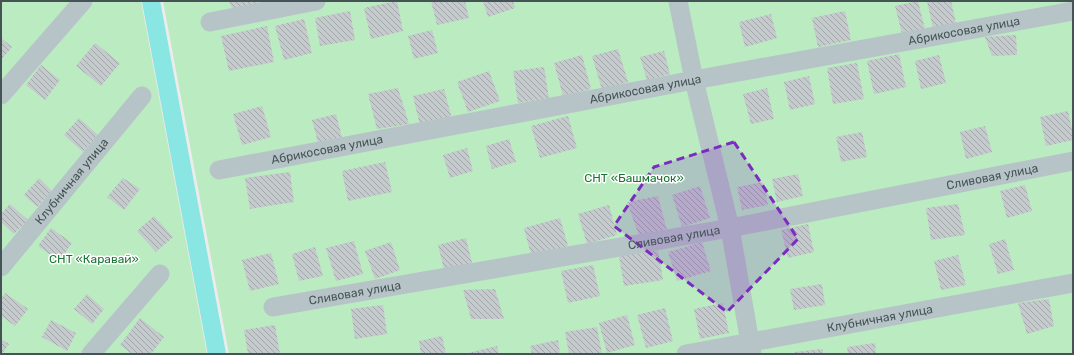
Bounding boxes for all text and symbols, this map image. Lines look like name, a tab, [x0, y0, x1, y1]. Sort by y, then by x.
street label: Абрикосовая улица	[907, 14, 1021, 48]
street label: Абрикосовая улица	[588, 72, 702, 107]
street label: Абрикосовая улица	[270, 132, 384, 167]
street label: Клубничная улица	[32, 135, 111, 227]
street label: Сливовая улица	[945, 161, 1039, 193]
park label: СНТ «Башмачок»	[584, 171, 684, 185]
street label: Сливовая улица	[627, 223, 721, 253]
park label: СНТ «Каравай»	[49, 252, 139, 266]
street label: Сливовая улица	[308, 278, 402, 308]
street label: Клубничная улица	[826, 302, 934, 335]

